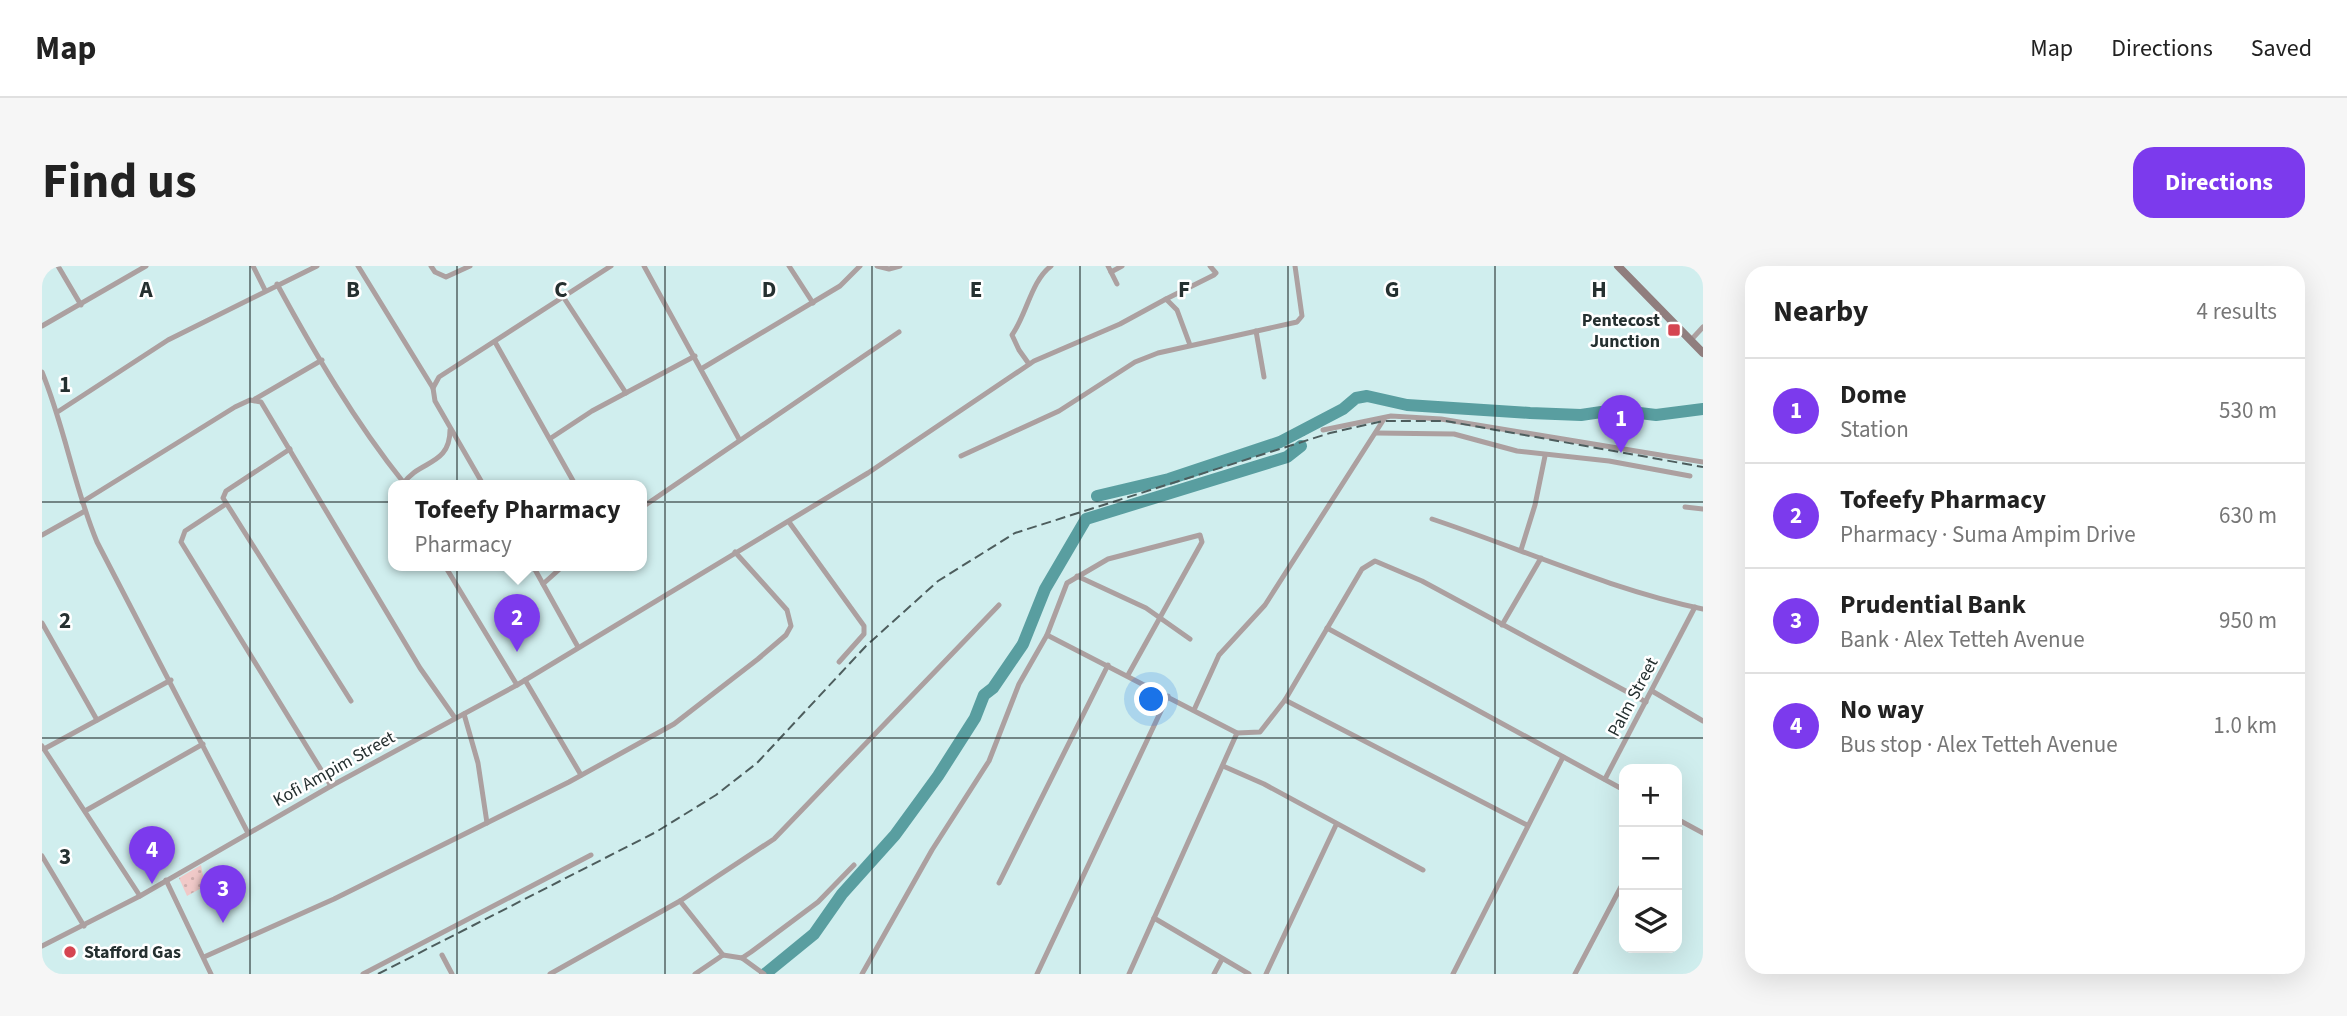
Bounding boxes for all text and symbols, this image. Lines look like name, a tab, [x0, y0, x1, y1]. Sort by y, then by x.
text: Map	[35, 25, 96, 72]
text: Map	[2030, 31, 2073, 66]
text: Directions	[2111, 31, 2213, 66]
text: Saved	[2251, 31, 2312, 66]
text: Find us	[42, 147, 197, 217]
button: Directions	[2133, 147, 2305, 218]
text: A	[138, 273, 153, 306]
text: B	[346, 273, 360, 306]
text: C	[554, 273, 568, 306]
text: D	[762, 273, 776, 306]
text: E	[970, 273, 982, 306]
text: F	[1178, 273, 1190, 306]
text: G	[1385, 273, 1399, 306]
text: H	[1591, 273, 1607, 306]
text: Nearby	[1773, 290, 1868, 333]
text: 4 results	[2197, 295, 2277, 328]
place label: Pentecost Junction	[1582, 308, 1660, 354]
marker: Pentecost Junction	[1666, 322, 1682, 338]
text: 1	[59, 368, 71, 401]
text: Dome	[1840, 376, 1907, 413]
text: 1	[1790, 394, 1802, 427]
text: 530 m	[2219, 394, 2277, 427]
pin: 1	[1598, 395, 1644, 453]
text: Station	[1840, 413, 1909, 446]
popup	[388, 480, 647, 571]
text: Tofeefy Pharmacy	[1840, 481, 2046, 518]
text: Tofeefy Pharmacy	[415, 491, 620, 528]
text: 2	[1790, 499, 1802, 532]
text: 630 m	[2219, 499, 2277, 532]
text: Pharmacy · Suma Ampim Drive	[1840, 518, 2136, 551]
text: Pharmacy	[415, 528, 512, 561]
text: Prudential Bank	[1840, 586, 2026, 623]
pin: 2	[494, 594, 540, 652]
text: 2	[59, 604, 71, 637]
text: 3	[1790, 604, 1802, 637]
text: 950 m	[2219, 604, 2277, 637]
text: Bank · Alex Tetteh Avenue	[1840, 623, 2085, 656]
street label: Palm Street	[1602, 653, 1664, 741]
your location	[1134, 682, 1168, 716]
text: No way	[1840, 691, 1924, 728]
text: 4	[1790, 709, 1802, 742]
text: 1.0 km	[2213, 709, 2277, 742]
street label: Kofi Ampim Street	[268, 725, 400, 813]
text: Bus stop · Alex Tetteh Avenue	[1840, 728, 2118, 761]
map controls	[1619, 764, 1682, 953]
button: +	[1619, 764, 1682, 827]
pin: 4	[129, 826, 175, 884]
button: −	[1619, 827, 1682, 890]
text: 3	[59, 840, 71, 873]
pin: 3	[200, 865, 246, 923]
button: layers	[1619, 890, 1682, 953]
place label: Stafford Gas	[84, 940, 181, 965]
marker: Stafford Gas	[62, 944, 78, 960]

